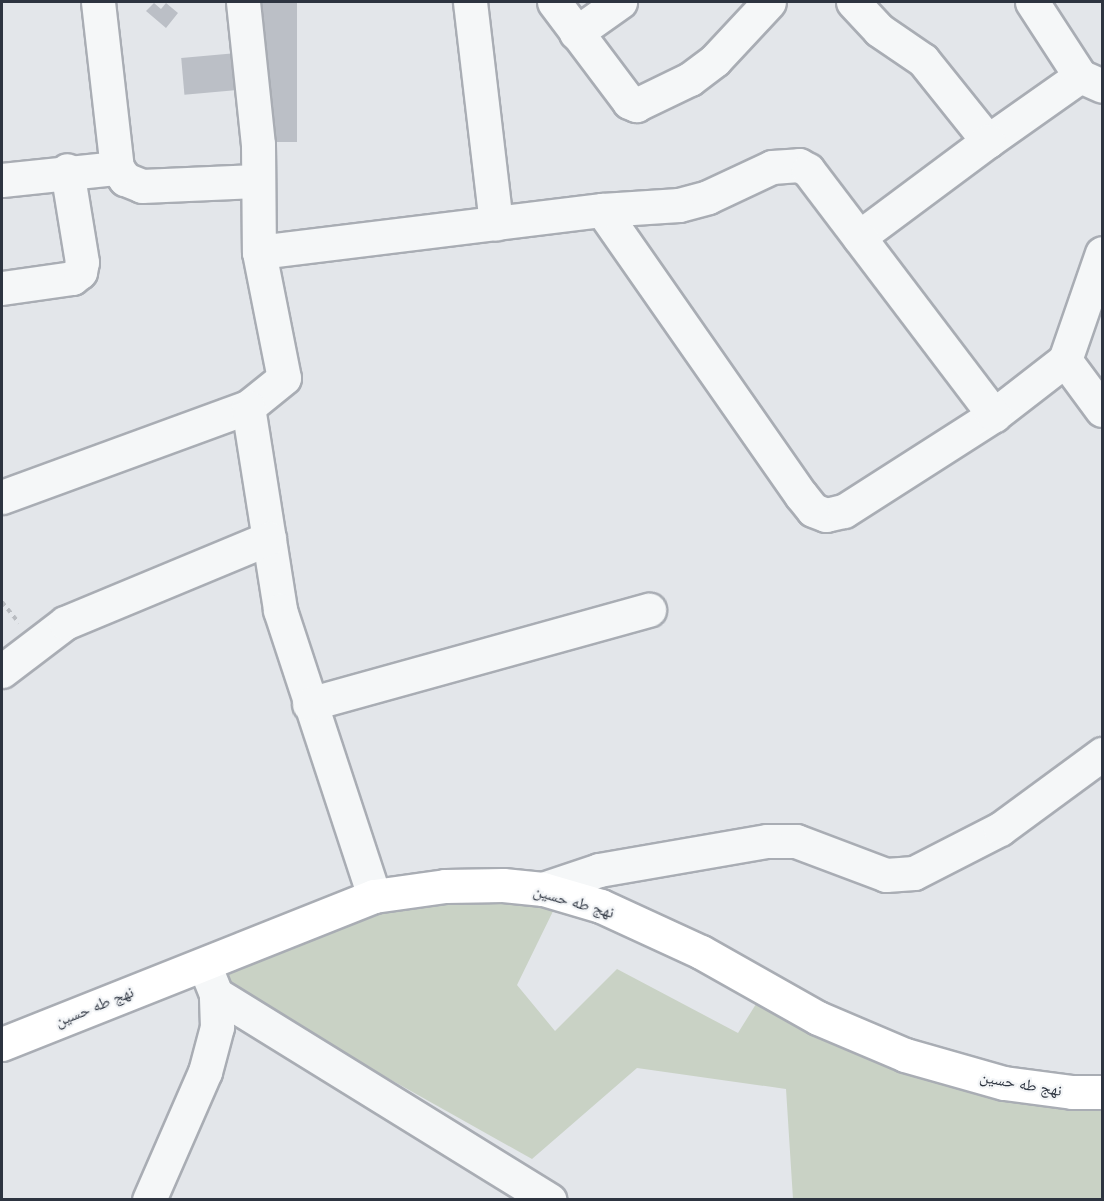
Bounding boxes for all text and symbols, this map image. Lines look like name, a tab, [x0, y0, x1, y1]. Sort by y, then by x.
street label: نهج طه حسين	[531, 880, 617, 922]
street label: نهج طه حسين	[52, 982, 136, 1030]
street label: نهج طه حسين	[978, 1066, 1064, 1100]

